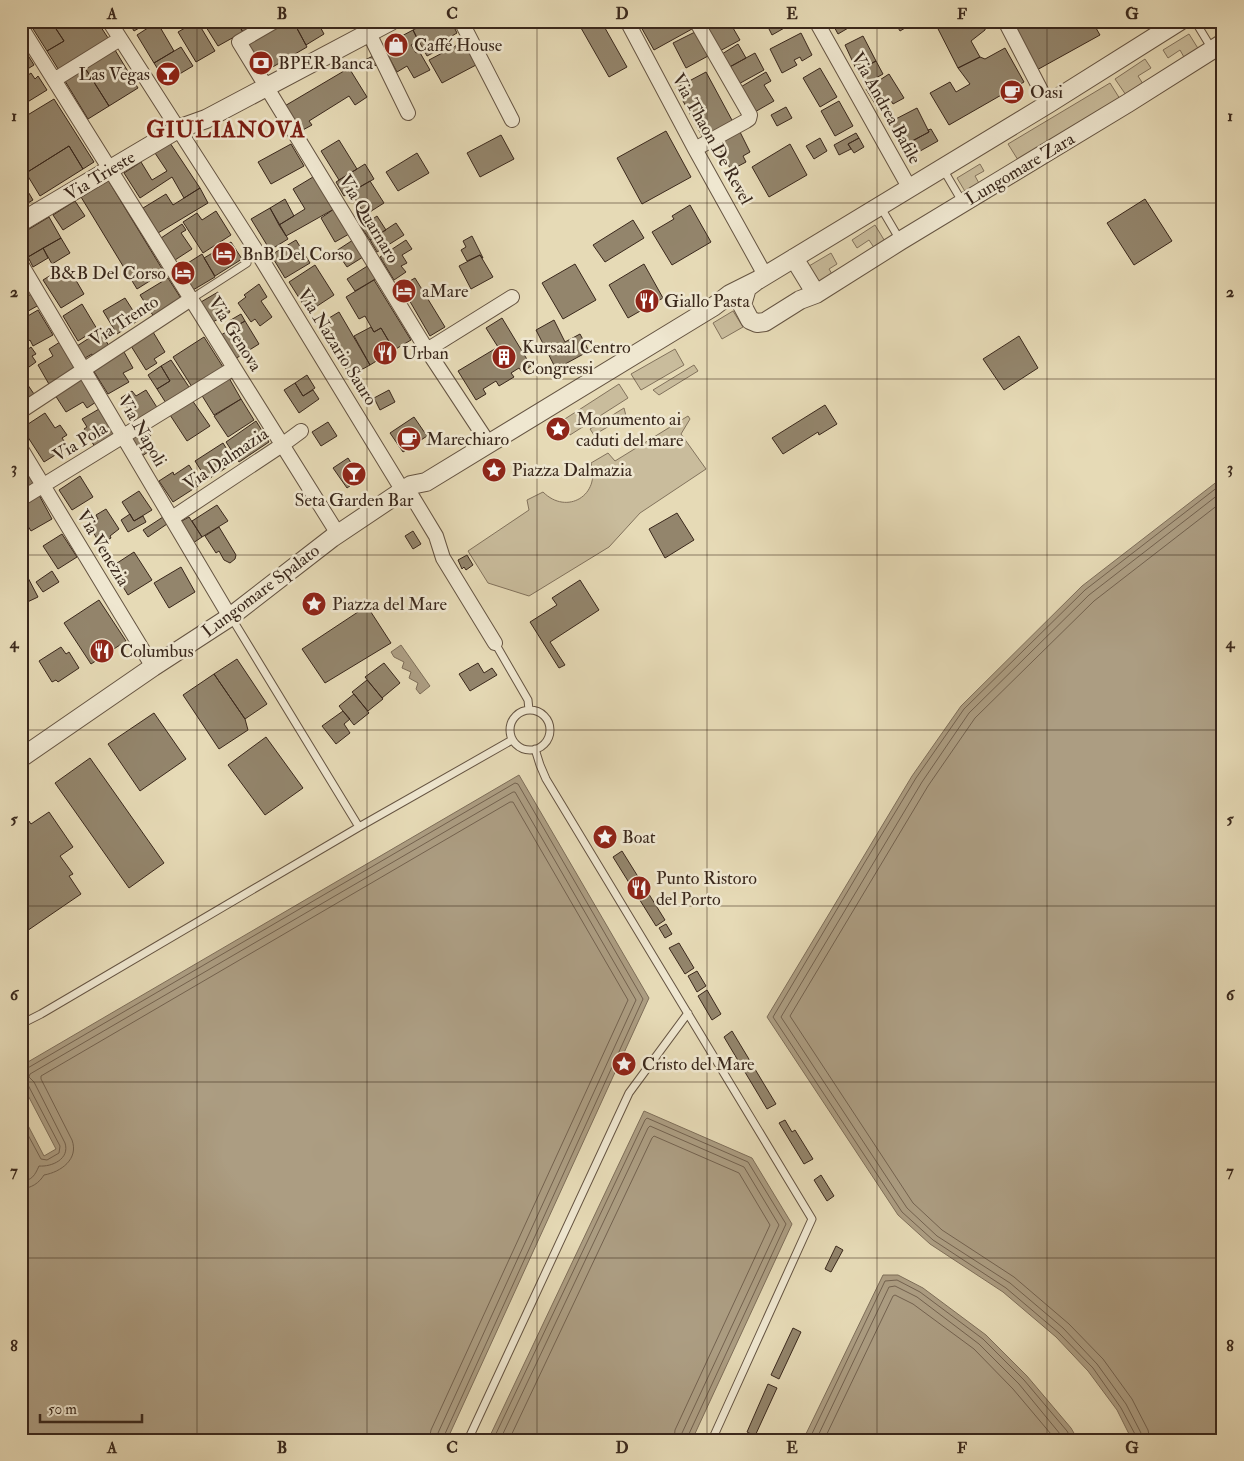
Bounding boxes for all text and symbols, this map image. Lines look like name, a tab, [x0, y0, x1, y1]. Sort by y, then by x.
text: A	[106, 4, 118, 24]
text: B	[277, 4, 287, 24]
text: C	[446, 4, 458, 24]
text: D	[615, 4, 629, 24]
text: E	[786, 4, 798, 24]
text: F	[957, 4, 967, 24]
text: G	[1125, 4, 1139, 24]
shop icon: Caffé House	[383, 32, 409, 58]
place label: Caffé House	[414, 34, 503, 57]
street label: Via Andrea Bafile	[846, 48, 927, 169]
bank icon: BPER Banca	[248, 50, 274, 76]
place label: BPER Banca	[278, 52, 374, 75]
bar icon: Las Vegas	[155, 61, 181, 87]
place label: Las Vegas	[78, 63, 150, 86]
street label: Via Thaon De Revel	[666, 69, 758, 209]
cafe icon: Oasi	[999, 79, 1025, 105]
place label: Oasi	[1030, 81, 1063, 104]
text: 1	[11, 106, 17, 126]
text: 1	[1227, 106, 1233, 126]
district label: GIULIANOVA	[146, 116, 306, 144]
street label: Lungomare Zara	[961, 127, 1079, 211]
street label: Via Trieste	[60, 146, 140, 206]
street label: Via Quarnaro	[334, 171, 405, 268]
hotel icon: BnB Del Corso	[211, 241, 237, 267]
place label: BnB Del Corso	[242, 243, 353, 266]
hotel icon: B&B Del Corso	[170, 260, 196, 286]
place label: B&B Del Corso	[50, 262, 166, 285]
hotel icon: aMare	[391, 278, 417, 304]
place label: aMare	[422, 280, 469, 303]
text: 2	[10, 282, 18, 302]
text: 2	[1226, 282, 1234, 302]
street label: Via Nazario Sauro	[292, 284, 382, 410]
restaurant icon: Giallo Pasta	[634, 288, 660, 314]
street label: Via Trento	[85, 290, 163, 352]
place label: Giallo Pasta	[664, 290, 750, 313]
street label: Via Genova	[203, 292, 267, 376]
place label: Kursaal Centro Congressi	[522, 336, 631, 380]
restaurant icon: Urban	[372, 340, 398, 366]
place label: Urban	[402, 342, 449, 365]
building icon: Kursaal Centro Congressi	[491, 344, 517, 370]
street label: Via Napoli	[112, 391, 172, 471]
place label: Monumento ai caduti del mare	[576, 408, 684, 452]
place icon: Monumento ai caduti del mare	[545, 416, 571, 442]
street label: Via Pola	[49, 417, 112, 467]
street label: Via Dalmazia	[179, 422, 273, 496]
cafe icon: Marechiaro	[396, 426, 422, 452]
place label: Marechiaro	[426, 428, 509, 451]
place icon: Piazza Dalmazia	[481, 457, 507, 483]
text: 3	[11, 458, 17, 478]
text: 3	[1227, 458, 1233, 478]
place label: Piazza Dalmazia	[512, 459, 633, 482]
bar icon: Seta Garden Bar	[341, 461, 367, 487]
place label: Seta Garden Bar	[294, 489, 414, 512]
street label: Via Venezia	[71, 506, 135, 591]
street label: Lungomare Spalato	[198, 539, 325, 643]
place icon: Piazza del Mare	[301, 591, 327, 617]
place label: Piazza del Mare	[332, 593, 447, 616]
text: 4	[9, 633, 20, 653]
text: 4	[1225, 633, 1236, 653]
restaurant icon: Columbus	[89, 638, 115, 664]
place label: Columbus	[120, 640, 194, 663]
text: 5	[10, 809, 18, 829]
text: 5	[1226, 809, 1234, 829]
place icon: Boat	[592, 824, 618, 850]
place label: Boat	[622, 826, 656, 849]
place label: Punto Ristoro del Porto	[656, 867, 757, 911]
restaurant icon: Punto Ristoro del Porto	[626, 875, 652, 901]
text: 6	[10, 985, 20, 1005]
text: 6	[1226, 985, 1236, 1005]
place icon: Cristo del Mare	[611, 1051, 637, 1077]
place label: Cristo del Mare	[642, 1053, 755, 1076]
text: 7	[10, 1161, 18, 1181]
text: 7	[1226, 1161, 1234, 1181]
text: 8	[10, 1336, 18, 1356]
text: 8	[1226, 1336, 1234, 1356]
scale bar	[40, 1391, 142, 1423]
text: 50 m	[48, 1400, 77, 1419]
text: A	[106, 1438, 118, 1458]
text: B	[277, 1438, 287, 1458]
text: C	[446, 1438, 458, 1458]
text: D	[615, 1438, 629, 1458]
text: E	[786, 1438, 798, 1458]
text: F	[957, 1438, 967, 1458]
text: G	[1125, 1438, 1139, 1458]

